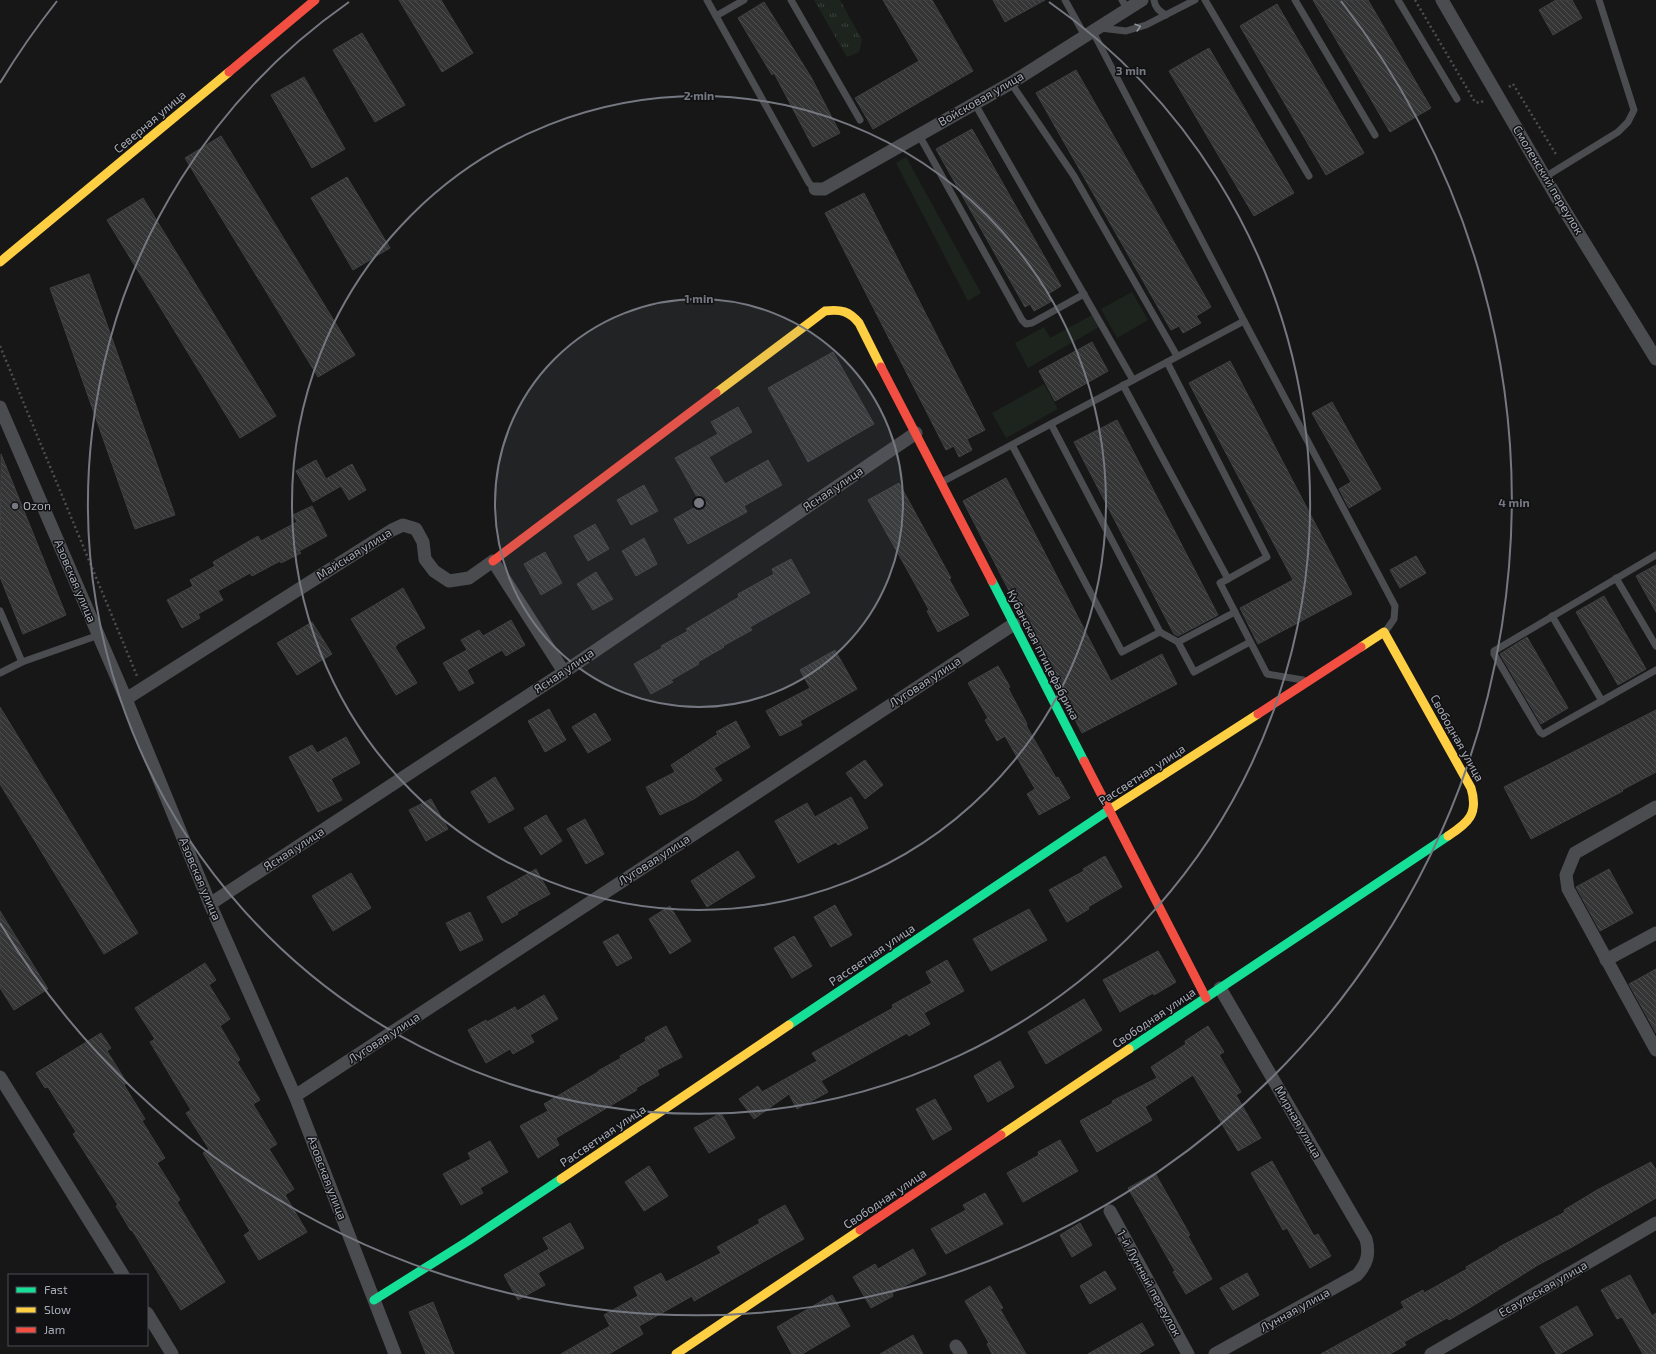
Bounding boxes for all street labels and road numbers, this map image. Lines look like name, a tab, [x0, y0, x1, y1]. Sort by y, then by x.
street label: Войсковая улица	[935, 68, 1026, 129]
street label: Северная улица	[111, 87, 189, 156]
street label: Смоленский переулок	[1510, 122, 1587, 238]
street label: Ясная улица	[800, 463, 866, 514]
street label: Майская улица	[313, 524, 394, 583]
street label: Азовская улица	[51, 537, 100, 624]
street label: Кубанская птицефабрика	[1004, 587, 1083, 723]
street label: Ясная улица	[531, 645, 597, 696]
street label: Луговая улица	[886, 653, 963, 710]
street label: Свободная улица	[1427, 692, 1488, 784]
street label: Рассветная улица	[1095, 741, 1188, 808]
street label: Ясная улица	[260, 823, 327, 874]
street label: Луговая улица	[615, 831, 692, 888]
street label: Азовская улица	[176, 835, 225, 922]
street label: Рассветная улица	[826, 920, 918, 989]
street label: Свободная улица	[1109, 984, 1198, 1051]
street label: Луговая улица	[345, 1009, 422, 1066]
street label: Мирная улица	[1272, 1083, 1325, 1161]
street label: Рассветная улица	[557, 1101, 649, 1170]
street label: Азовская улица	[305, 1134, 350, 1222]
street label: Свободная улица	[840, 1165, 929, 1232]
street label: 1-й Лунный переулок	[1114, 1227, 1185, 1339]
street label: Есаульская улица	[1496, 1257, 1590, 1320]
street label: Лунная улица	[1257, 1284, 1332, 1335]

